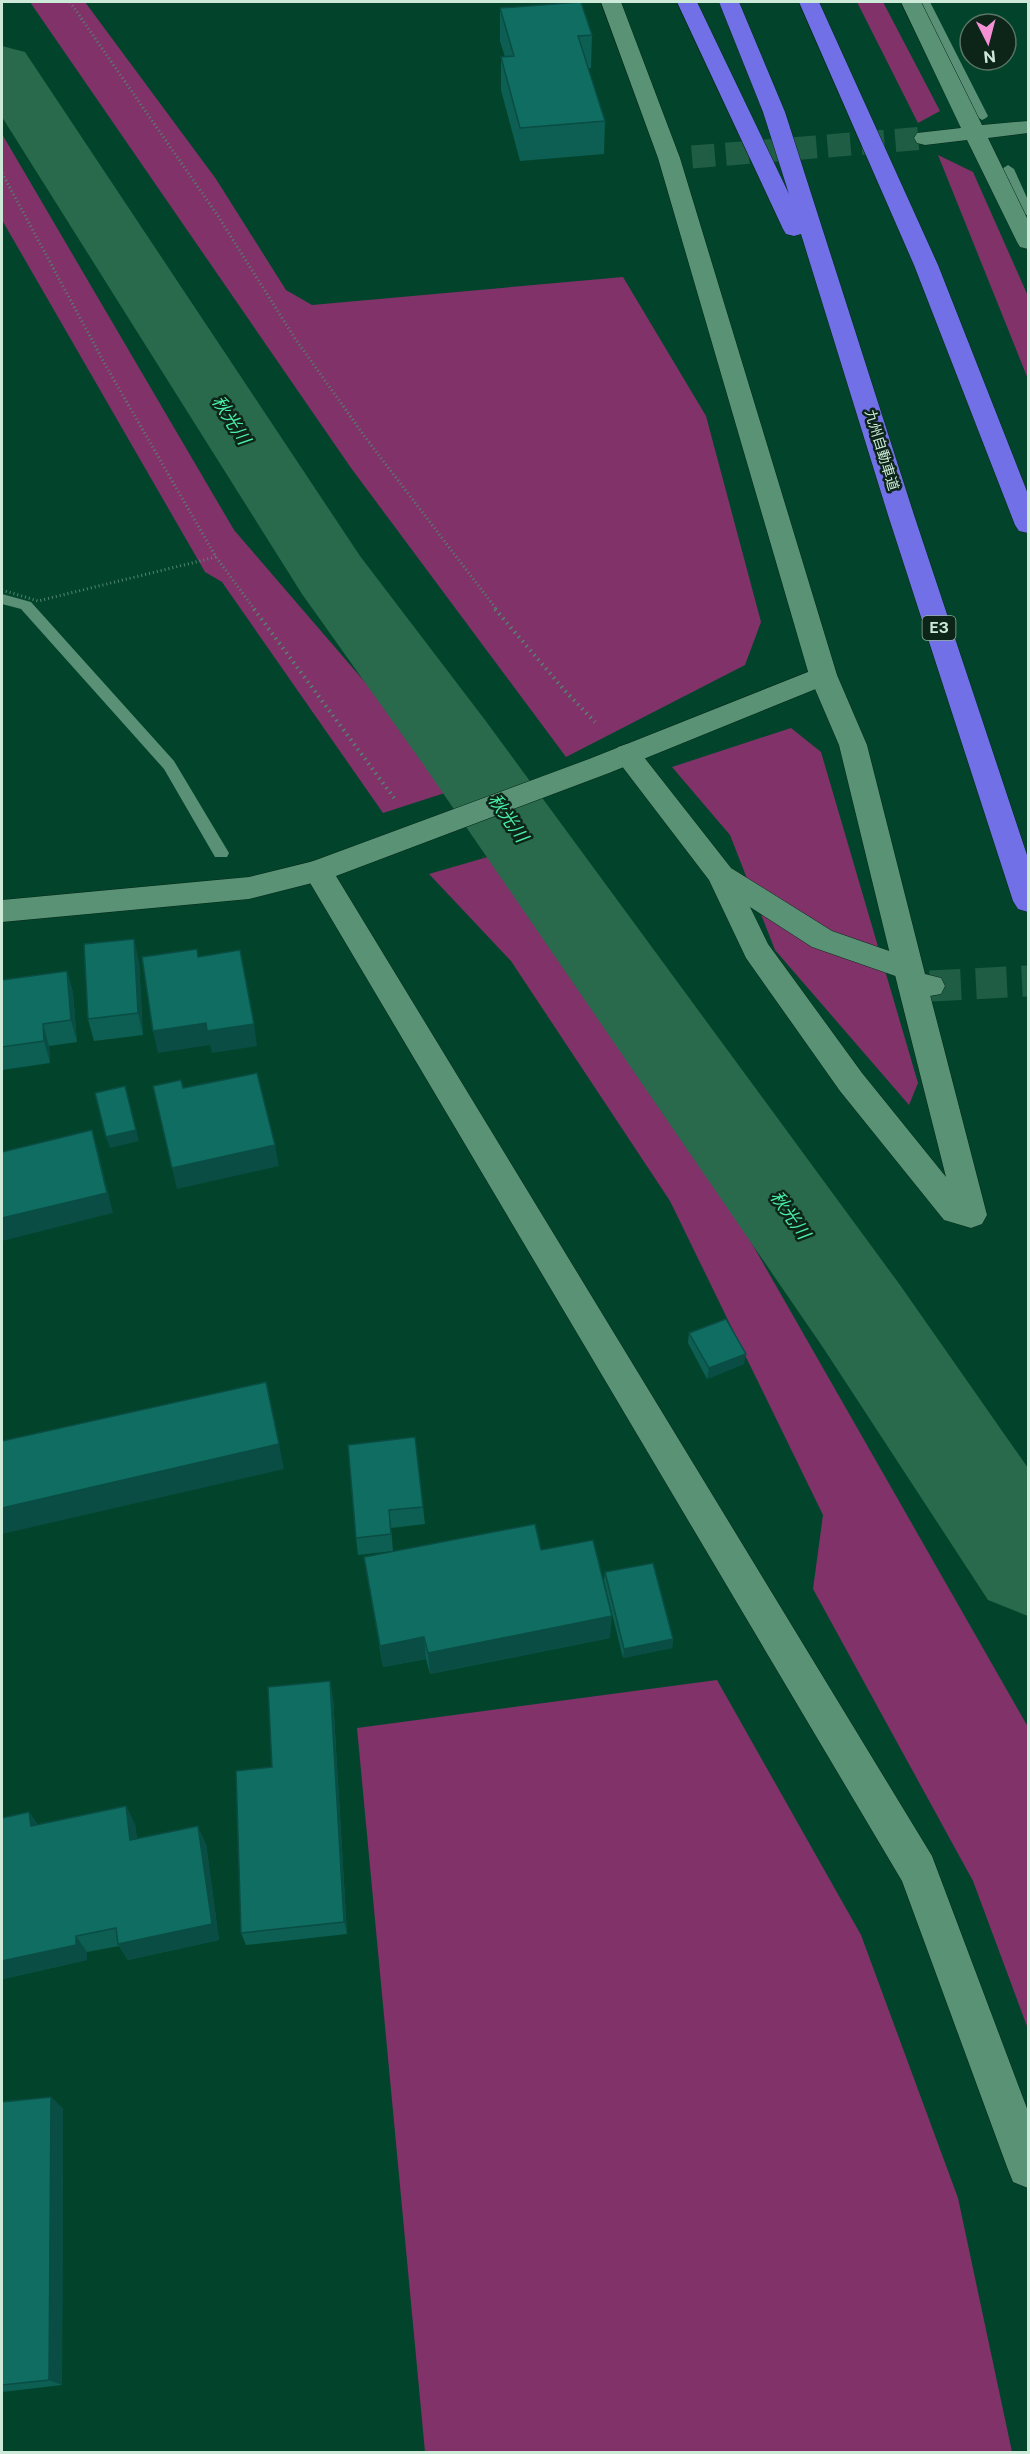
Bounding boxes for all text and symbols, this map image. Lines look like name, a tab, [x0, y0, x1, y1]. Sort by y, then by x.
north arrow	[958, 12, 1018, 72]
text: N	[982, 46, 997, 67]
water label: 秋光川	[208, 391, 256, 450]
street label: 九州自動車道	[862, 407, 902, 493]
road number: E3	[922, 616, 956, 640]
water label: 秋光川	[484, 790, 534, 847]
water label: 秋光川	[766, 1187, 816, 1244]

